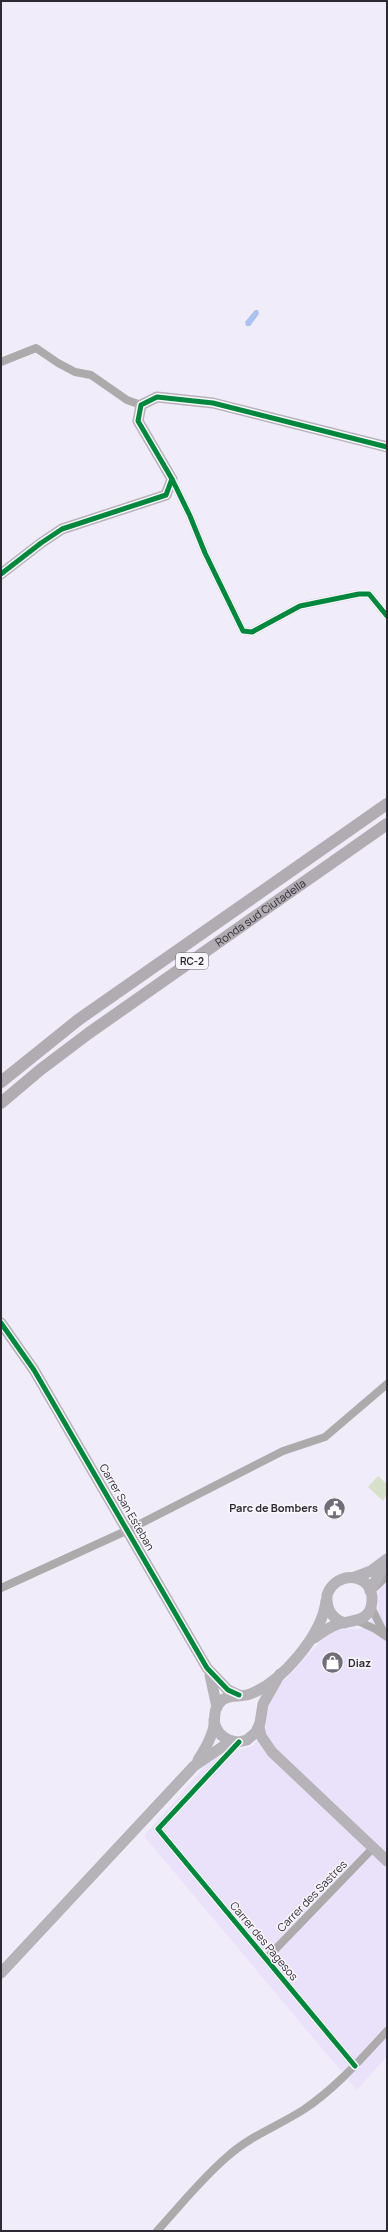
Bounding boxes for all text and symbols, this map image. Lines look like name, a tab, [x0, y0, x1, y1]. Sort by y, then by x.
street label: Ronda sud Ciutadella	[212, 875, 309, 949]
road number: RC-2	[176, 953, 208, 969]
street label: Carrer San Esteban	[96, 1461, 158, 1553]
public building icon: Parc de Bombers	[321, 1495, 347, 1521]
place label: Parc de Bombers	[229, 1500, 318, 1515]
shop icon: Diaz	[320, 1650, 346, 1676]
place label: Diaz	[348, 1655, 371, 1670]
street label: Carrer des Sastres	[273, 1856, 350, 1935]
street label: Carrer des Pagesos	[227, 1898, 302, 1983]

